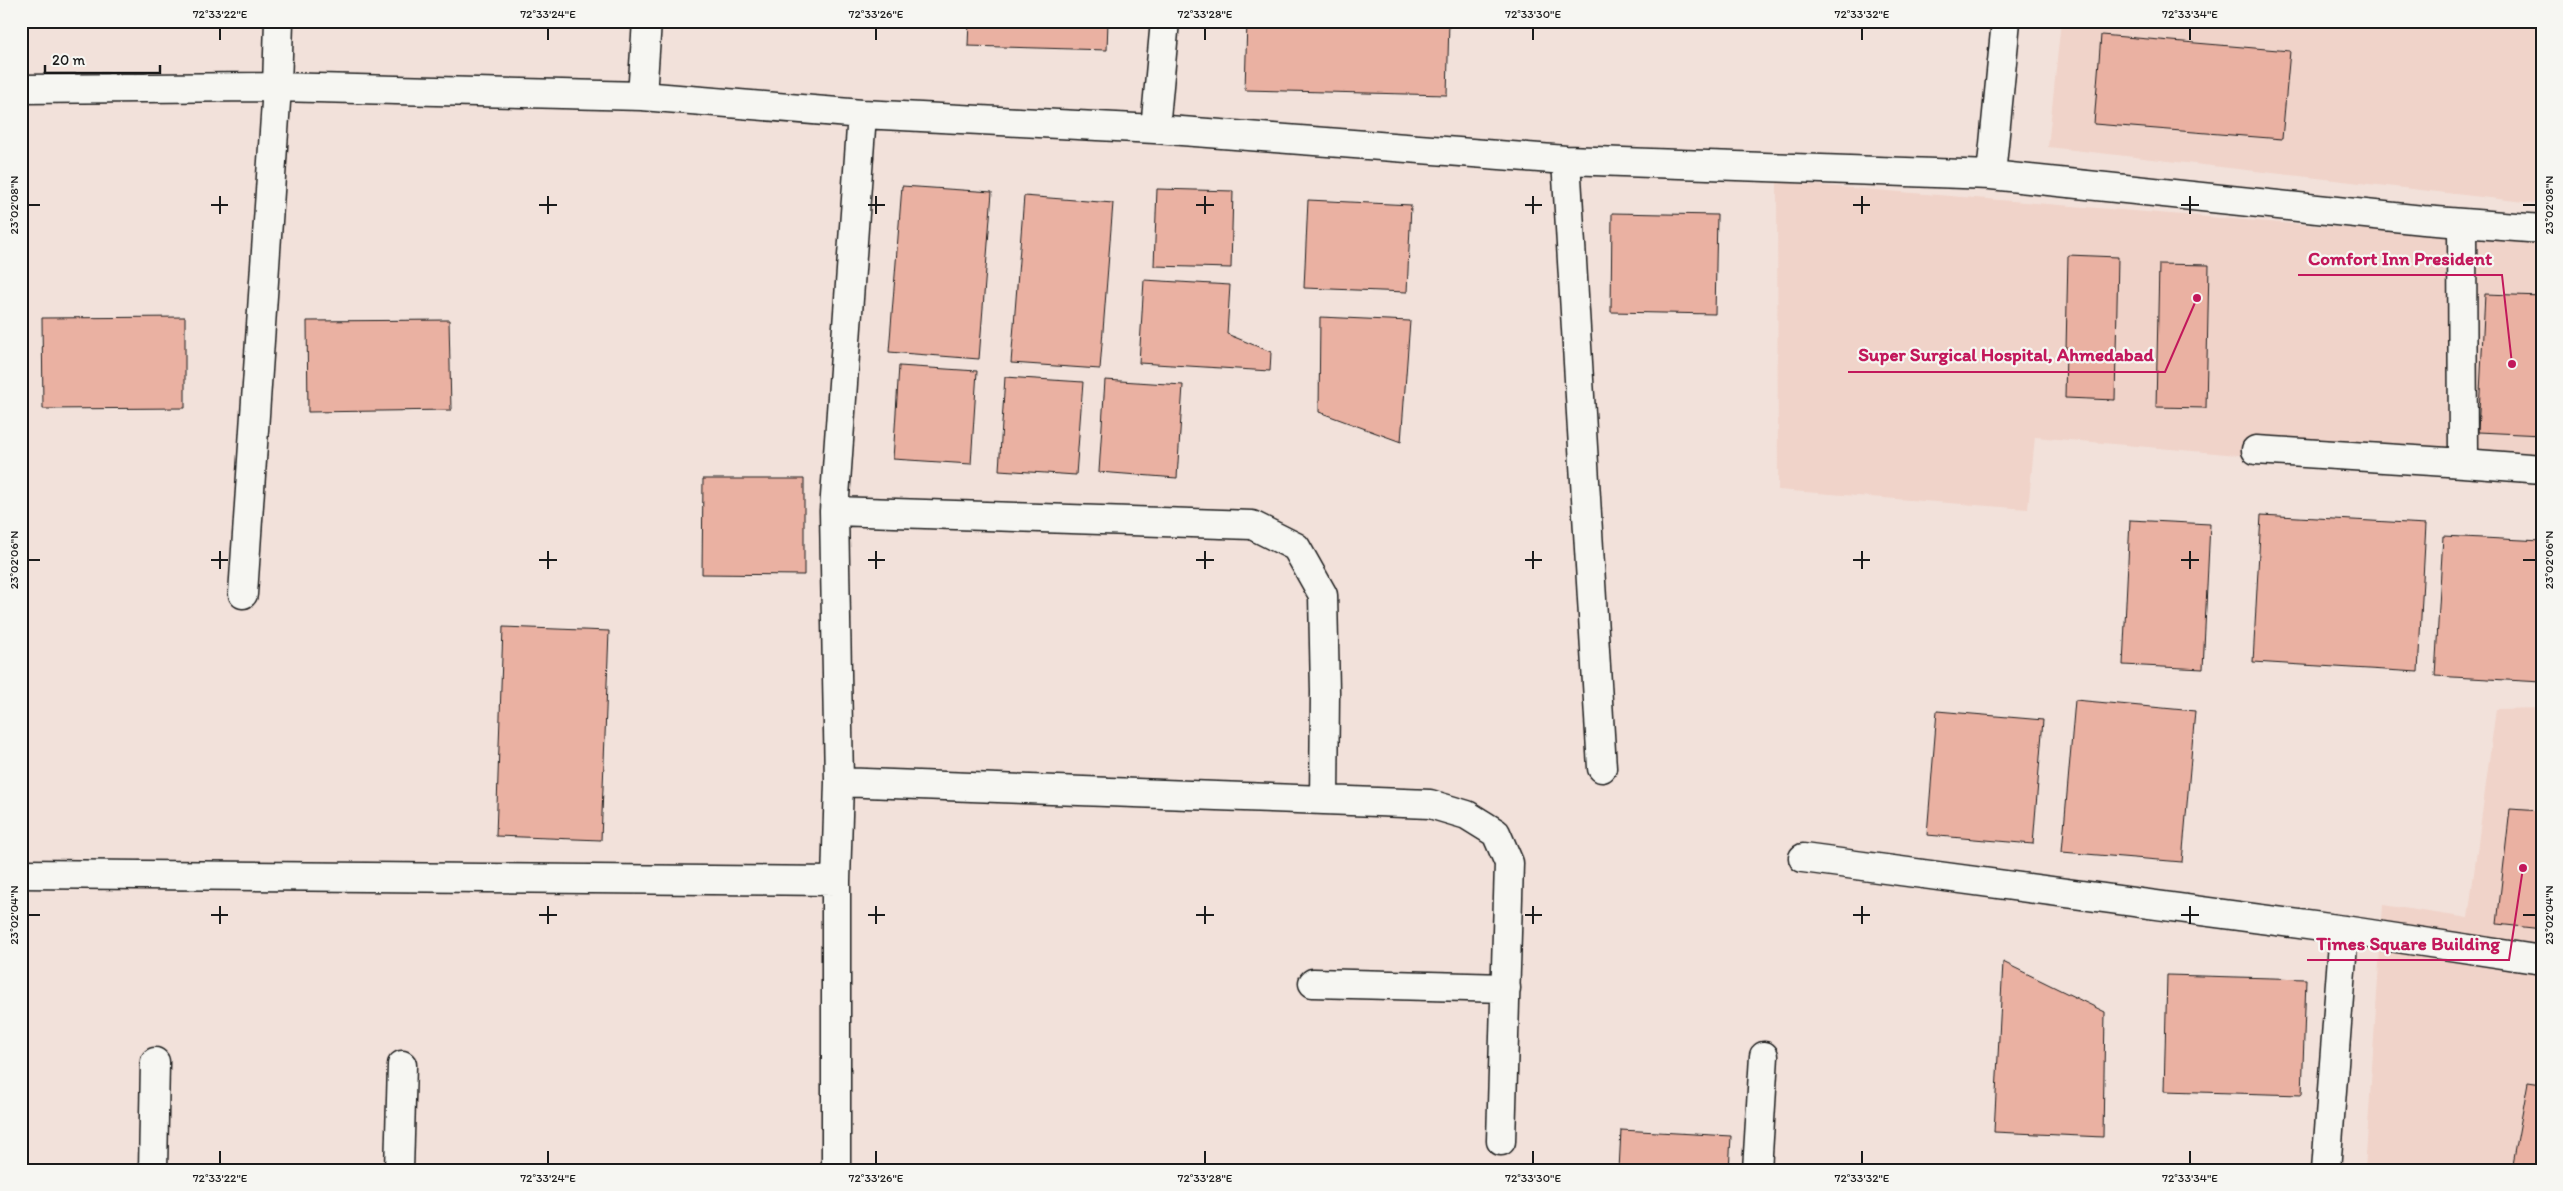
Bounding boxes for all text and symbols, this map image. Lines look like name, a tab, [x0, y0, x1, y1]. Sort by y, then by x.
text: 72°33'22"E	[193, 7, 248, 21]
text: 72°33'24"E	[520, 7, 576, 21]
text: 72°33'26"E	[849, 7, 904, 21]
text: 72°33'28"E	[1177, 7, 1233, 21]
text: 72°33'30"E	[1505, 7, 1561, 21]
text: 72°33'32"E	[1835, 7, 1890, 21]
text: 72°33'34"E	[2162, 7, 2218, 21]
scale bar	[45, 42, 160, 74]
text: 20 m	[52, 51, 86, 69]
text: 23°02'08"N	[7, 176, 21, 234]
text: 23°02'08"N	[2542, 176, 2556, 234]
callout: Comfort Inn President	[2298, 241, 2502, 275]
text: Comfort Inn President	[2308, 247, 2493, 270]
callout: Super Surgical Hospital, Ahmedabad	[1848, 338, 2165, 372]
text: Super Surgical Hospital, Ahmedabad	[1858, 343, 2155, 366]
text: 23°02'06"N	[7, 531, 21, 589]
text: 23°02'06"N	[2542, 531, 2556, 589]
text: 23°02'04"N	[7, 885, 21, 945]
text: 23°02'04"N	[2542, 885, 2556, 945]
callout: Times Square Building	[2307, 926, 2509, 960]
text: Times Square Building	[2315, 932, 2500, 955]
text: 72°33'22"E	[193, 1171, 248, 1185]
text: 72°33'24"E	[520, 1171, 576, 1185]
text: 72°33'26"E	[849, 1171, 904, 1185]
text: 72°33'28"E	[1177, 1171, 1233, 1185]
text: 72°33'30"E	[1505, 1171, 1561, 1185]
text: 72°33'32"E	[1835, 1171, 1890, 1185]
text: 72°33'34"E	[2162, 1171, 2218, 1185]

